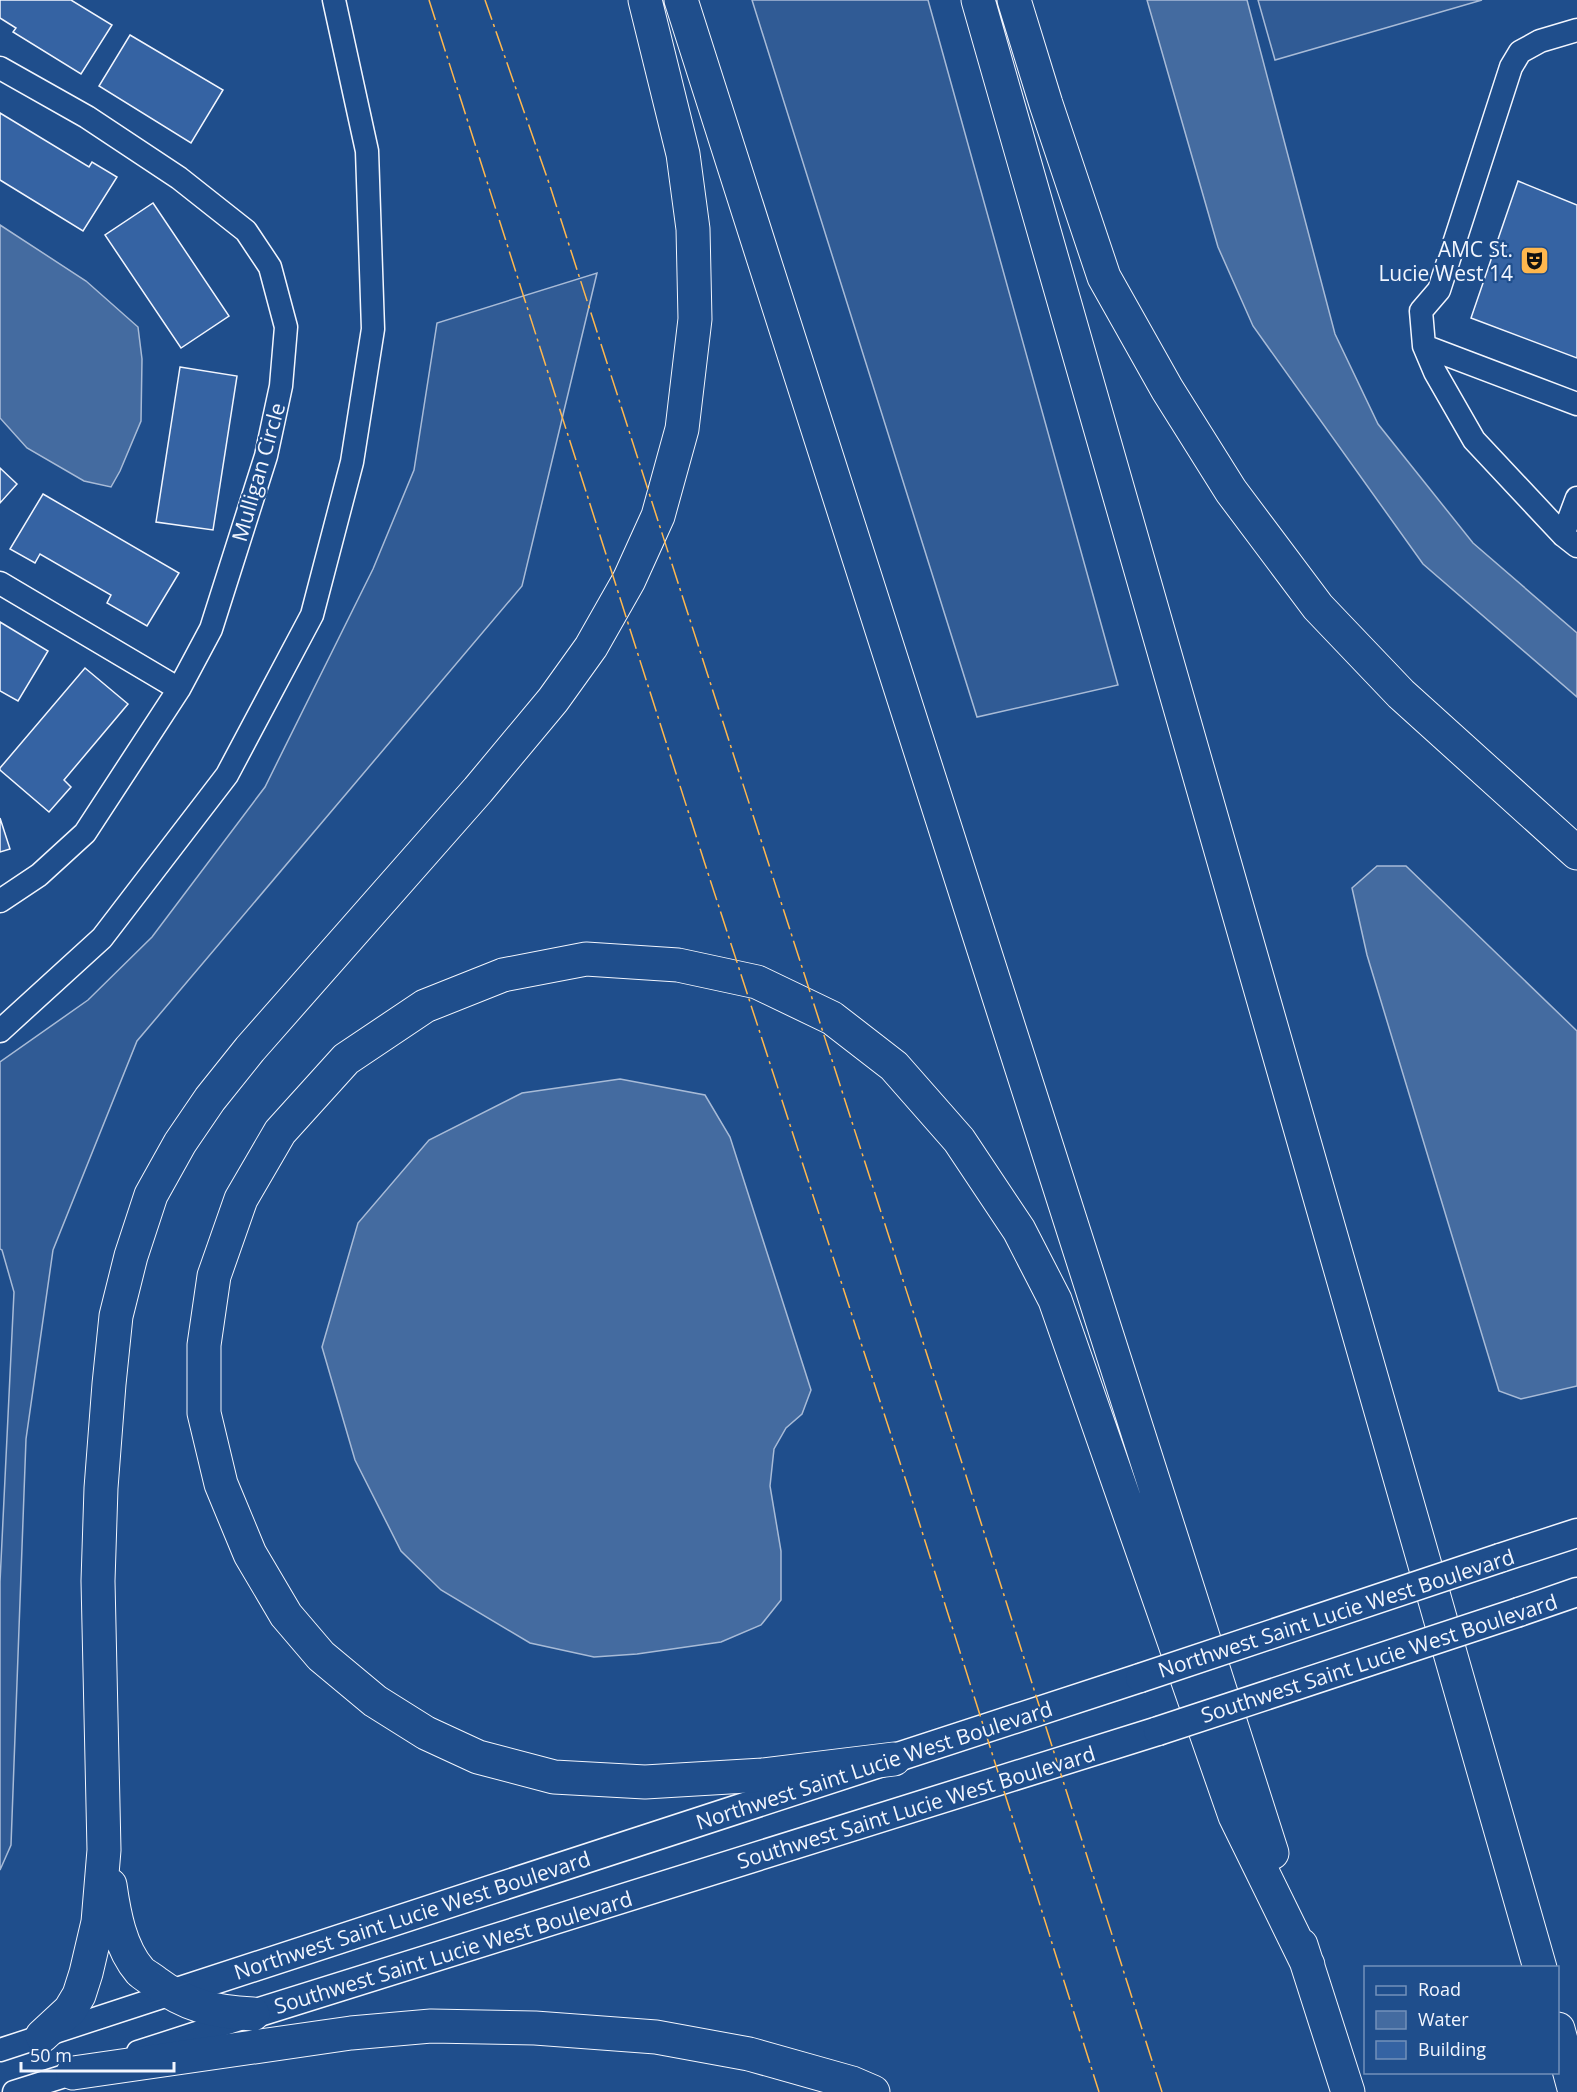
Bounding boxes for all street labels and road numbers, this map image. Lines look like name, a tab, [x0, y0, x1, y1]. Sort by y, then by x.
street label: Mulligan Circle	[225, 399, 291, 545]
street label: Northwest Saint Lucie West Boulevard	[1154, 1542, 1518, 1684]
street label: Southwest Saint Lucie West Boulevard	[1197, 1587, 1561, 1729]
street label: Northwest Saint Lucie West Boulevard	[692, 1694, 1056, 1836]
street label: Southwest Saint Lucie West Boulevard	[734, 1739, 1098, 1875]
street label: Northwest Saint Lucie West Boulevard	[230, 1844, 594, 1986]
street label: Southwest Saint Lucie West Boulevard	[271, 1884, 635, 2020]

